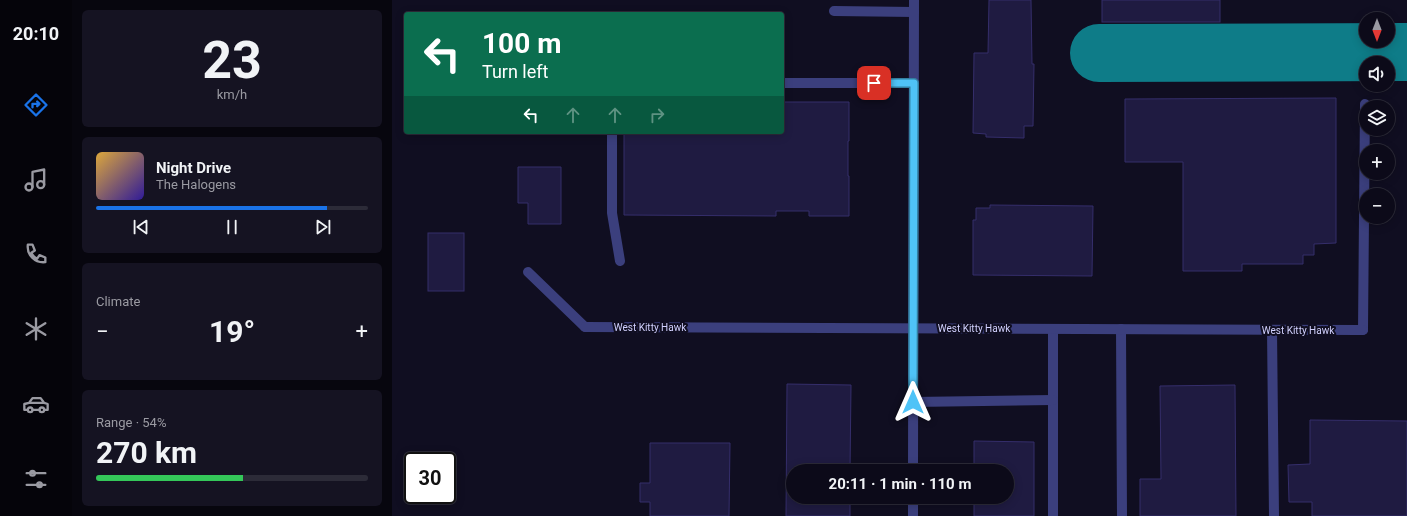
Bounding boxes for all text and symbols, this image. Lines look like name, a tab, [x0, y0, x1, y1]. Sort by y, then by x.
north arrow	[1359, 12, 1395, 48]
map controls	[1359, 12, 1395, 224]
text: 20:10	[13, 23, 59, 44]
text: 100 m	[482, 27, 561, 60]
icon: left	[416, 28, 468, 80]
text: 23	[202, 30, 262, 91]
button: sound	[1359, 56, 1395, 92]
text: Turn left	[482, 61, 548, 82]
pin	[857, 66, 891, 100]
icon: arrive	[863, 72, 885, 94]
text: km/h	[217, 87, 247, 102]
icon: directions	[22, 91, 50, 119]
button: layers	[1359, 100, 1395, 136]
icon: left	[520, 104, 542, 126]
icon: ahead	[562, 104, 584, 126]
icon: ahead	[604, 104, 626, 126]
icon: right	[646, 104, 668, 126]
button: +	[1359, 144, 1395, 180]
text: Night Drive	[156, 159, 231, 177]
icon: music	[22, 166, 50, 194]
text: The Halogens	[156, 177, 236, 192]
button: −	[1359, 188, 1395, 224]
icon: previous	[130, 216, 152, 238]
icon: pause	[221, 216, 243, 238]
icon: next	[312, 216, 334, 238]
icon: phone	[22, 240, 50, 268]
text: Climate	[96, 294, 140, 309]
text: 19°	[209, 314, 255, 349]
icon: climate	[22, 315, 50, 343]
text: −	[96, 319, 109, 344]
text: +	[356, 319, 368, 344]
street label: West Kitty Hawk	[614, 322, 687, 333]
street label: West Kitty Hawk	[938, 323, 1011, 334]
street label: West Kitty Hawk	[1262, 325, 1335, 336]
position arrow	[892, 381, 934, 423]
icon: car	[22, 390, 50, 418]
text: Range · 54%	[96, 415, 166, 430]
text: 270 km	[96, 435, 197, 470]
speed limit sign: 30	[404, 452, 456, 504]
icon: filters	[22, 465, 50, 493]
text: 20:11 · 1 min · 110 m	[829, 475, 971, 493]

